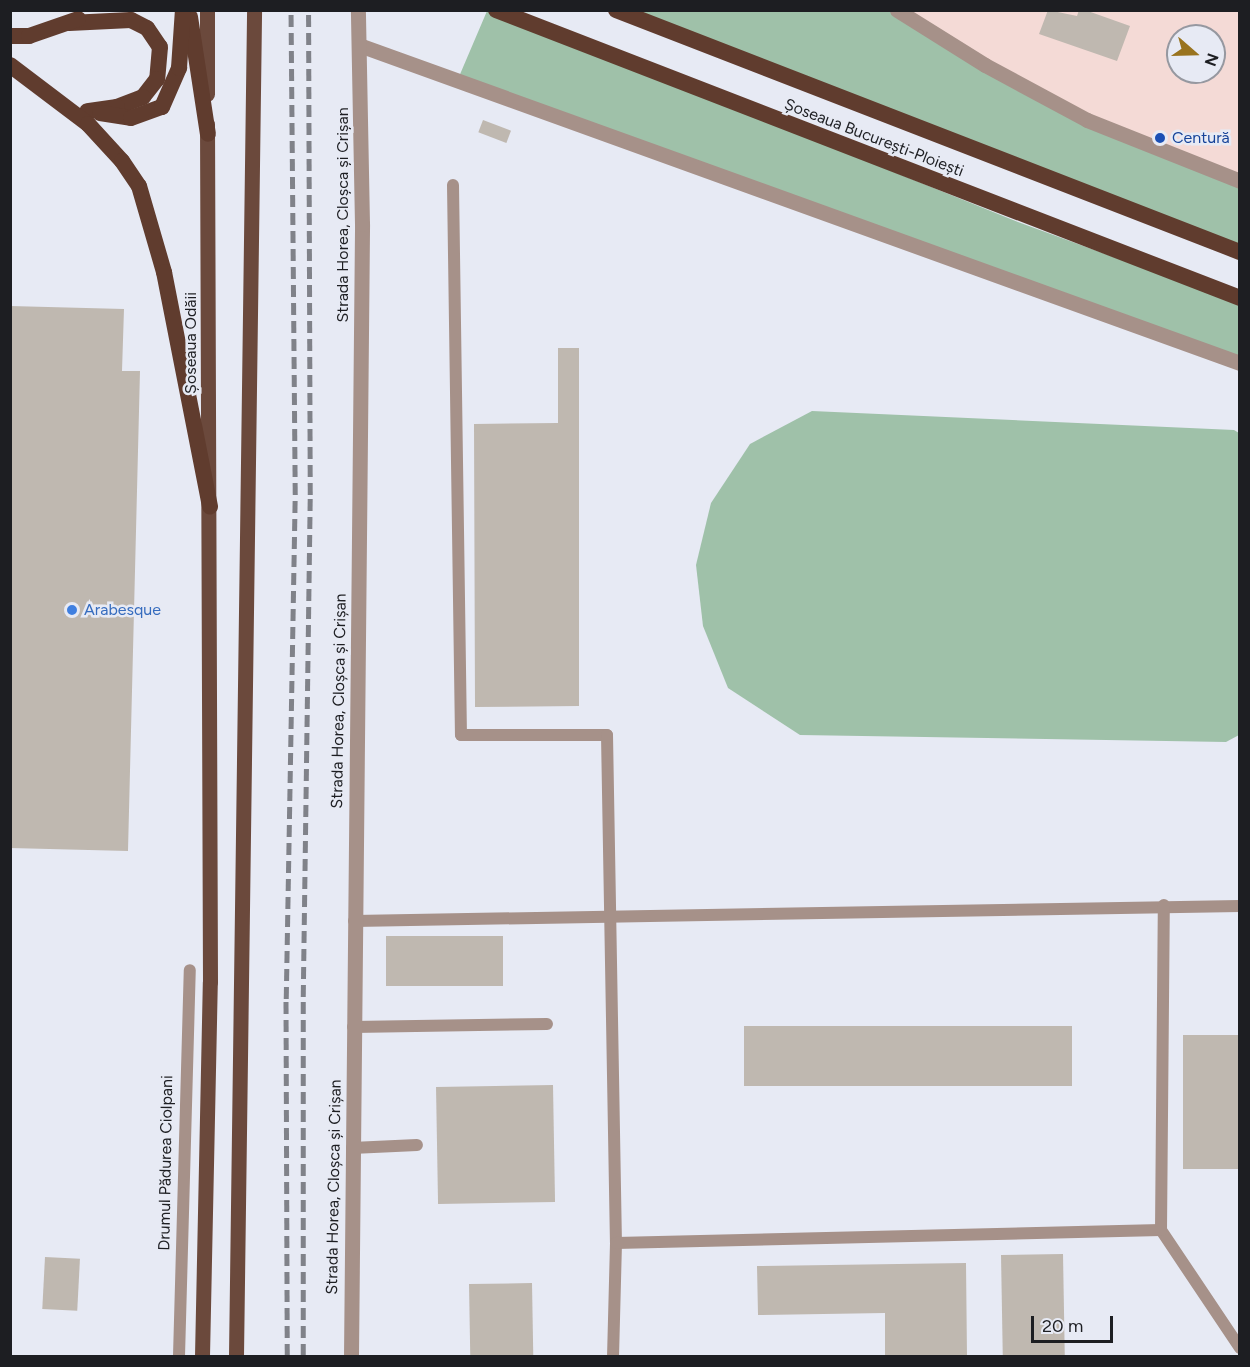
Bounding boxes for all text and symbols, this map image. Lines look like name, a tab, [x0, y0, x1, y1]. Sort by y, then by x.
north arrow	[1166, 24, 1226, 84]
text: N	[1200, 51, 1223, 69]
street label: Șoseaua București-Ploiești	[782, 95, 966, 181]
street label: Strada Horea, Cloșca și Crișan	[333, 107, 353, 323]
place label: Centură	[1172, 128, 1230, 148]
marker: Centură	[1153, 131, 1167, 145]
street label: Șoseaua Odăii	[181, 292, 201, 394]
street label: Strada Horea, Cloșca și Crișan	[328, 593, 350, 809]
place label: Arabesque	[84, 600, 161, 620]
marker: Arabesque	[65, 603, 79, 617]
street label: Drumul Pădurea Ciolpani	[155, 1075, 177, 1251]
street label: Strada Horea, Cloșca și Crișan	[323, 1079, 345, 1295]
scale bar	[1034, 1304, 1116, 1342]
text: 20 m	[1042, 1315, 1083, 1337]

